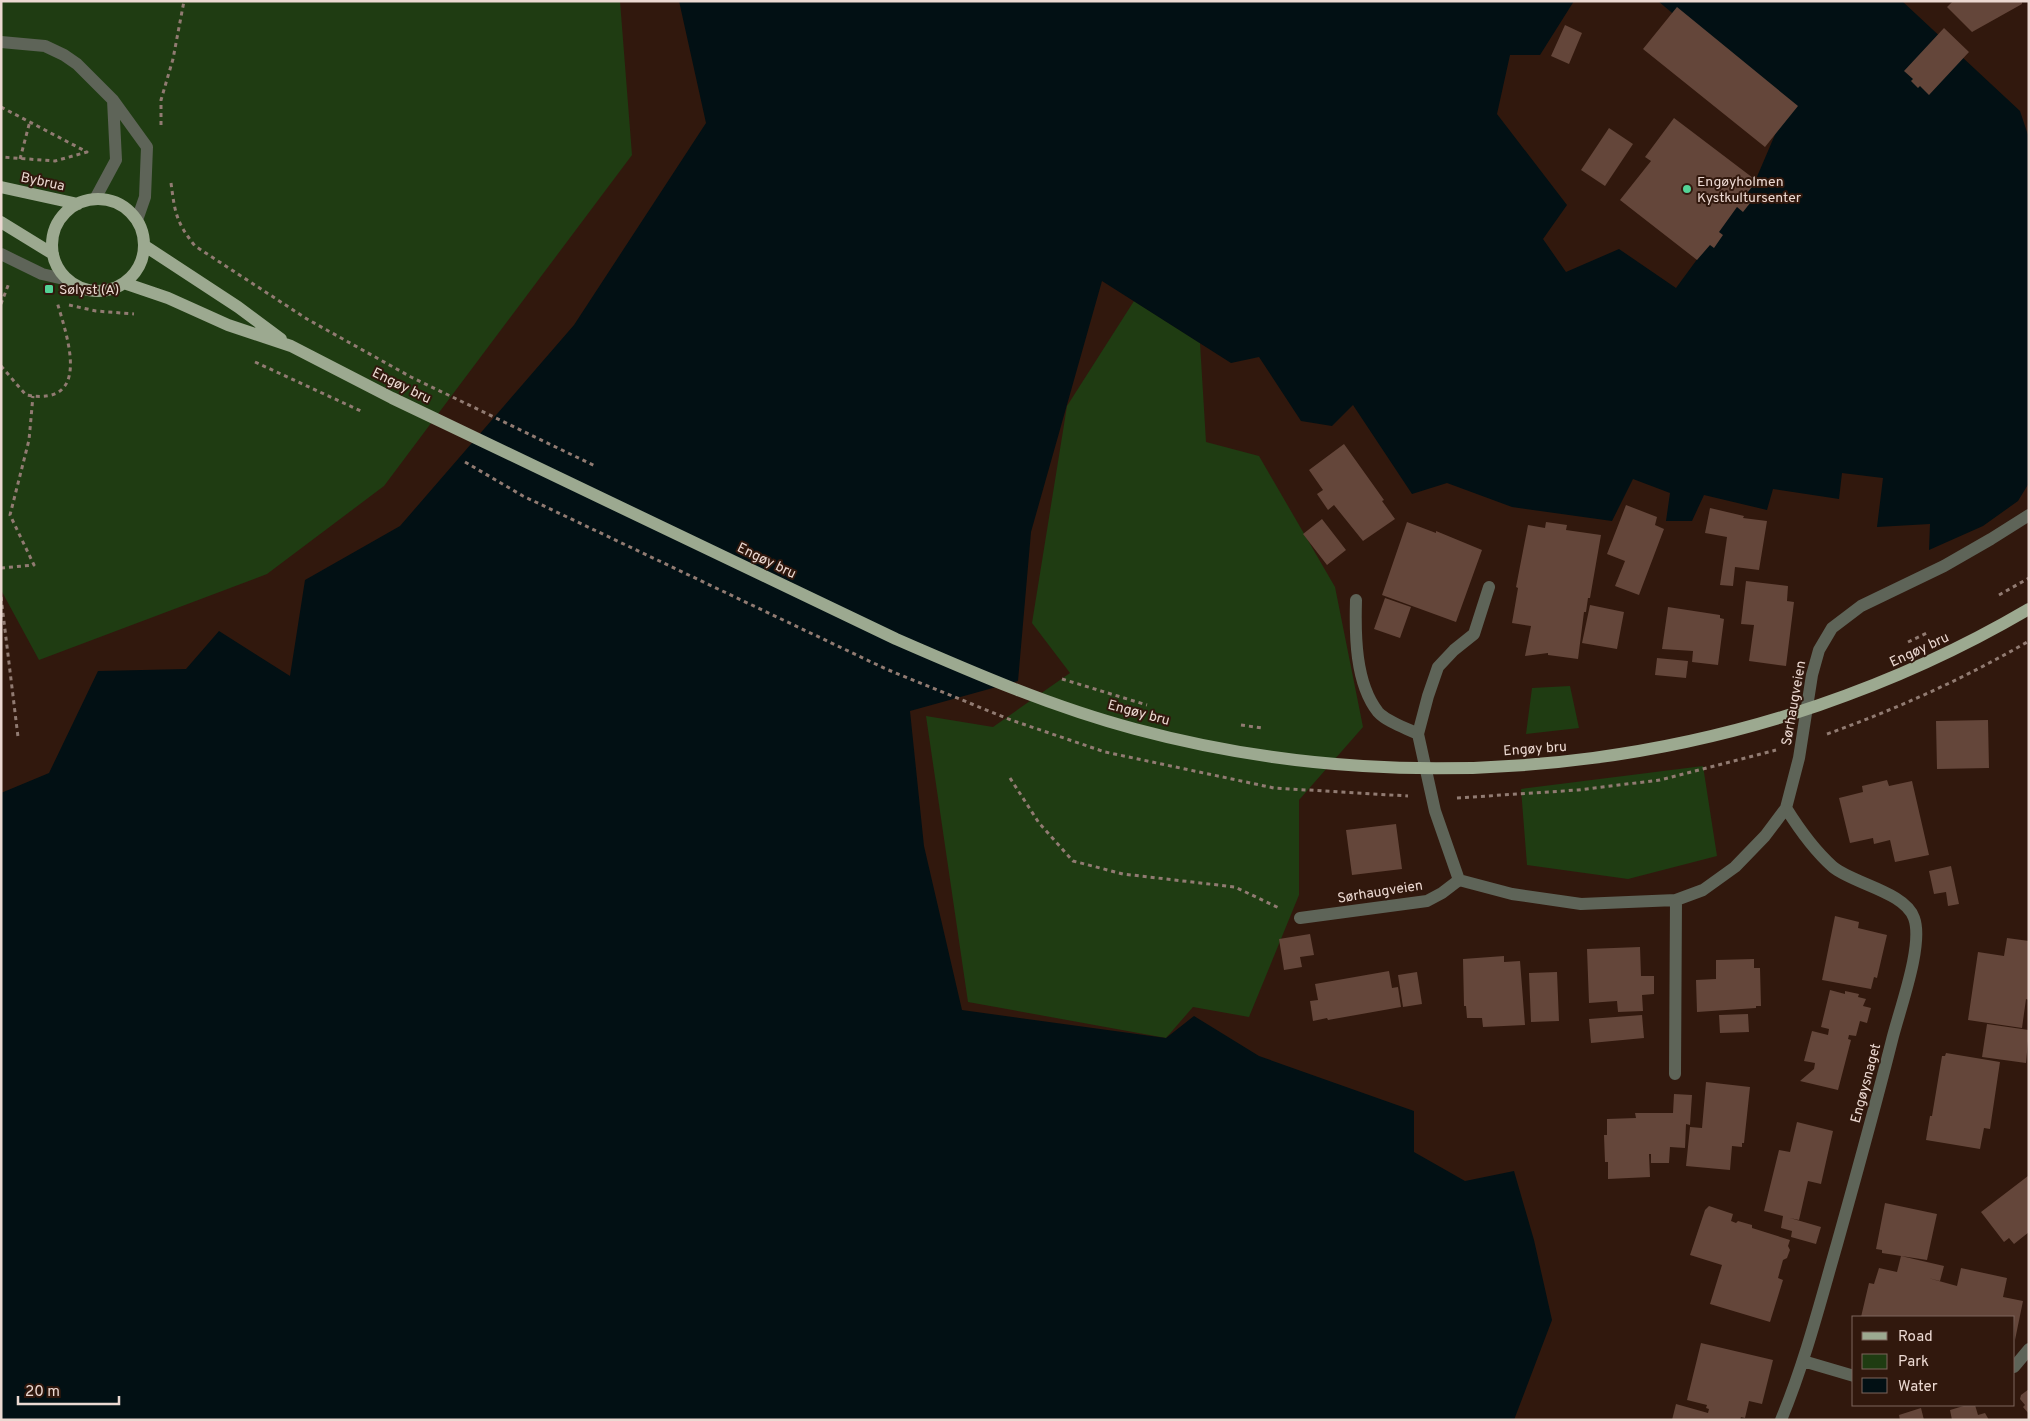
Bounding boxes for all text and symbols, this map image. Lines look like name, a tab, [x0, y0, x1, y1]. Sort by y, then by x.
street label: Bybrua	[19, 170, 66, 195]
place label: Engøyholmen Kystkultursenter	[1697, 174, 1802, 207]
marker: Engøyholmen Kystkultursenter	[1681, 183, 1693, 195]
place label: Sølyst (A)	[59, 282, 119, 299]
marker: Sølyst (A)	[43, 283, 55, 295]
street label: Engøy bru	[369, 365, 434, 408]
street label: Engøy bru	[734, 540, 799, 583]
street label: Engøy bru	[1887, 629, 1952, 672]
street label: Sørhaugveien	[1779, 659, 1810, 747]
street label: Engøy bru	[1106, 697, 1172, 730]
street label: Engøy bru	[1503, 739, 1567, 760]
street label: Sørhaugveien	[1336, 877, 1424, 908]
street label: Engøysnaget	[1848, 1042, 1885, 1125]
legend	[1852, 1316, 2015, 1406]
text: Road	[1898, 1328, 1933, 1347]
text: Park	[1898, 1353, 1929, 1372]
scale bar	[18, 1374, 119, 1406]
text: Water	[1898, 1378, 1938, 1397]
text: 20 m	[25, 1383, 60, 1402]

